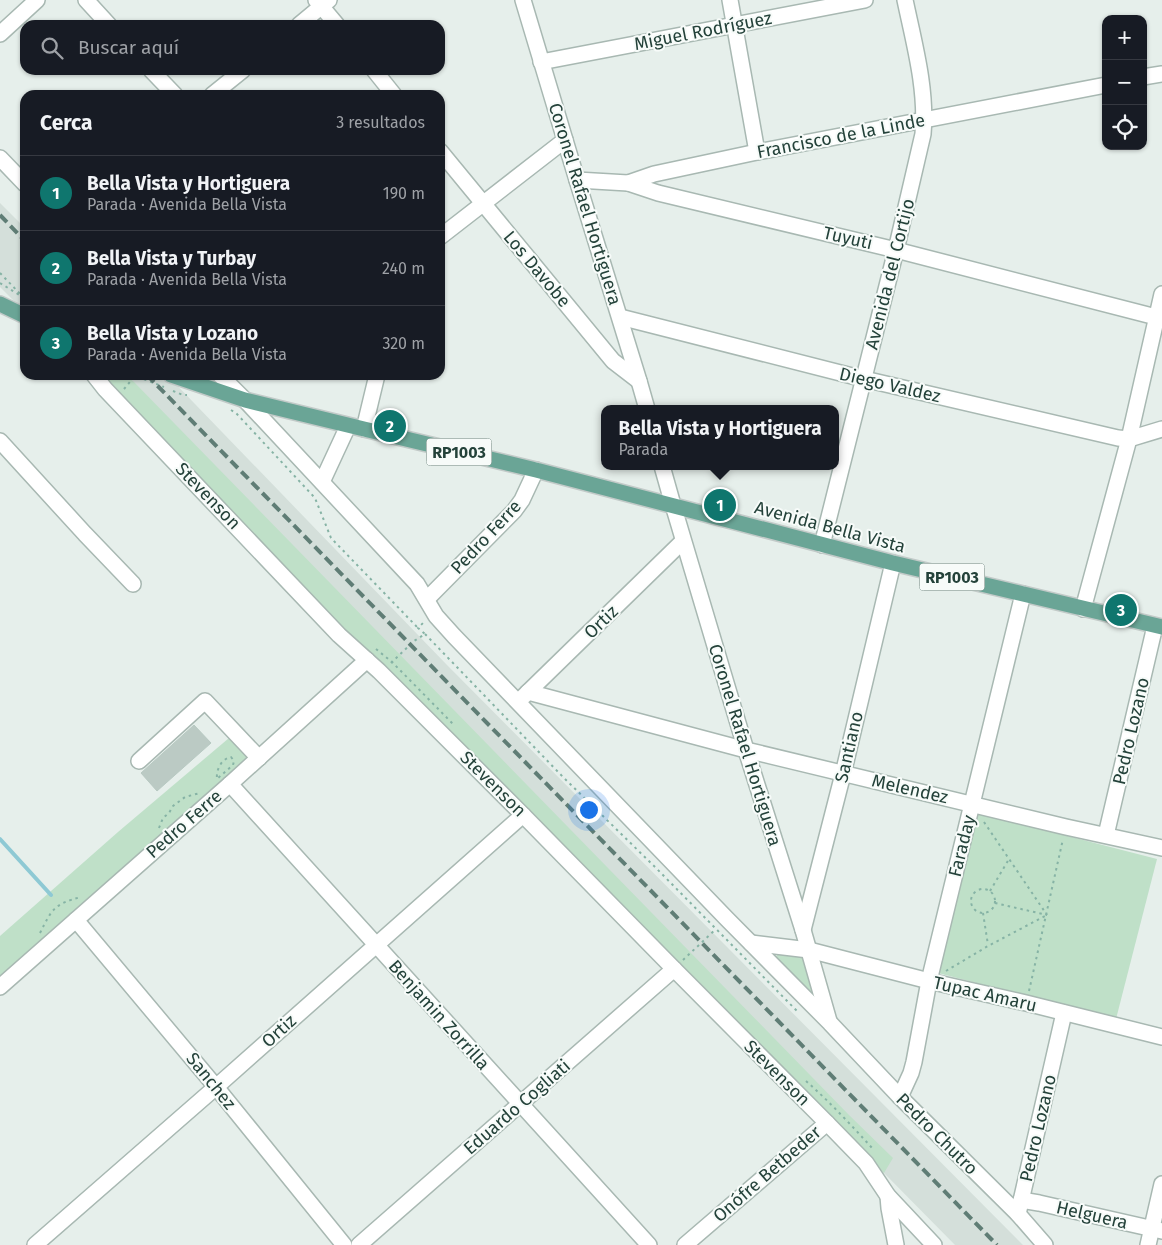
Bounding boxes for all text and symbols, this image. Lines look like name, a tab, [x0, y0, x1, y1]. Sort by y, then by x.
street label: Miguel Rodríguez	[632, 7, 774, 55]
map controls	[1102, 15, 1147, 150]
button: +	[1102, 15, 1147, 60]
search box	[20, 20, 445, 75]
icon: search	[38, 34, 66, 62]
text: Buscar aquí	[78, 36, 179, 59]
button: −	[1102, 60, 1147, 105]
street label: Coronel Rafael Hortiguera	[544, 100, 626, 308]
button: locate	[1102, 105, 1147, 150]
street label: Francisco de la Linde	[755, 109, 927, 163]
text: Cerca	[40, 110, 92, 136]
text: 3 resultados	[336, 113, 425, 132]
text: Bella Vista y Hortiguera	[87, 172, 290, 195]
text: 1	[52, 184, 60, 203]
text: 190 m	[383, 184, 425, 203]
text: Parada · Avenida Bella Vista	[87, 195, 287, 214]
street label: Avenida del Cortijo	[861, 196, 919, 352]
street label: Tuyuti	[821, 222, 875, 254]
street label: Los Davobe	[499, 226, 575, 312]
text: Bella Vista y Turbay	[87, 247, 256, 270]
text: 2	[52, 259, 60, 278]
text: 240 m	[382, 259, 425, 278]
text: Parada · Avenida Bella Vista	[87, 270, 287, 289]
text: Bella Vista y Lozano	[87, 322, 258, 345]
text: 3	[52, 334, 60, 353]
text: 320 m	[382, 334, 425, 353]
text: Parada · Avenida Bella Vista	[87, 345, 287, 364]
street label: Diego Valdez	[837, 363, 943, 407]
popup	[601, 405, 839, 470]
pin: 2	[374, 407, 406, 445]
text: Bella Vista y Hortiguera	[618, 417, 822, 440]
road number: RP1003	[426, 438, 492, 466]
text: Parada	[618, 440, 668, 459]
street label: Stevenson	[171, 458, 245, 534]
pin: 1	[704, 486, 736, 524]
street label: Pedro Ferre	[446, 495, 526, 579]
street label: Avenida Bella Vista	[752, 496, 908, 558]
road number: RP1003	[920, 564, 984, 590]
pin: 3	[1105, 591, 1137, 629]
street label: Ortiz	[579, 601, 623, 643]
street label: Coronel Rafael Hortiguera	[704, 641, 786, 849]
street label: Pedro Lozano	[1108, 675, 1154, 787]
street label: Santiano	[830, 709, 868, 785]
street label: Stevenson	[455, 746, 531, 822]
street label: Melendez	[870, 770, 950, 808]
street label: Pedro Ferre	[142, 785, 226, 863]
your location	[576, 797, 602, 823]
street label: Faraday	[944, 813, 980, 879]
street label: Benjamin Zorrilla	[384, 955, 494, 1075]
street label: Tupac Amaru	[931, 971, 1039, 1017]
street label: Ortiz	[257, 1010, 301, 1052]
street label: Stevenson	[739, 1035, 815, 1111]
street label: Sanchez	[181, 1048, 241, 1114]
street label: Eduardo Cogliati	[459, 1055, 575, 1159]
street label: Pedro Lozano	[1015, 1072, 1061, 1184]
street label: Pedro Chutro	[892, 1089, 982, 1179]
street label: Onófre Betbeder	[709, 1121, 826, 1227]
street label: Helguera	[1054, 1196, 1130, 1234]

